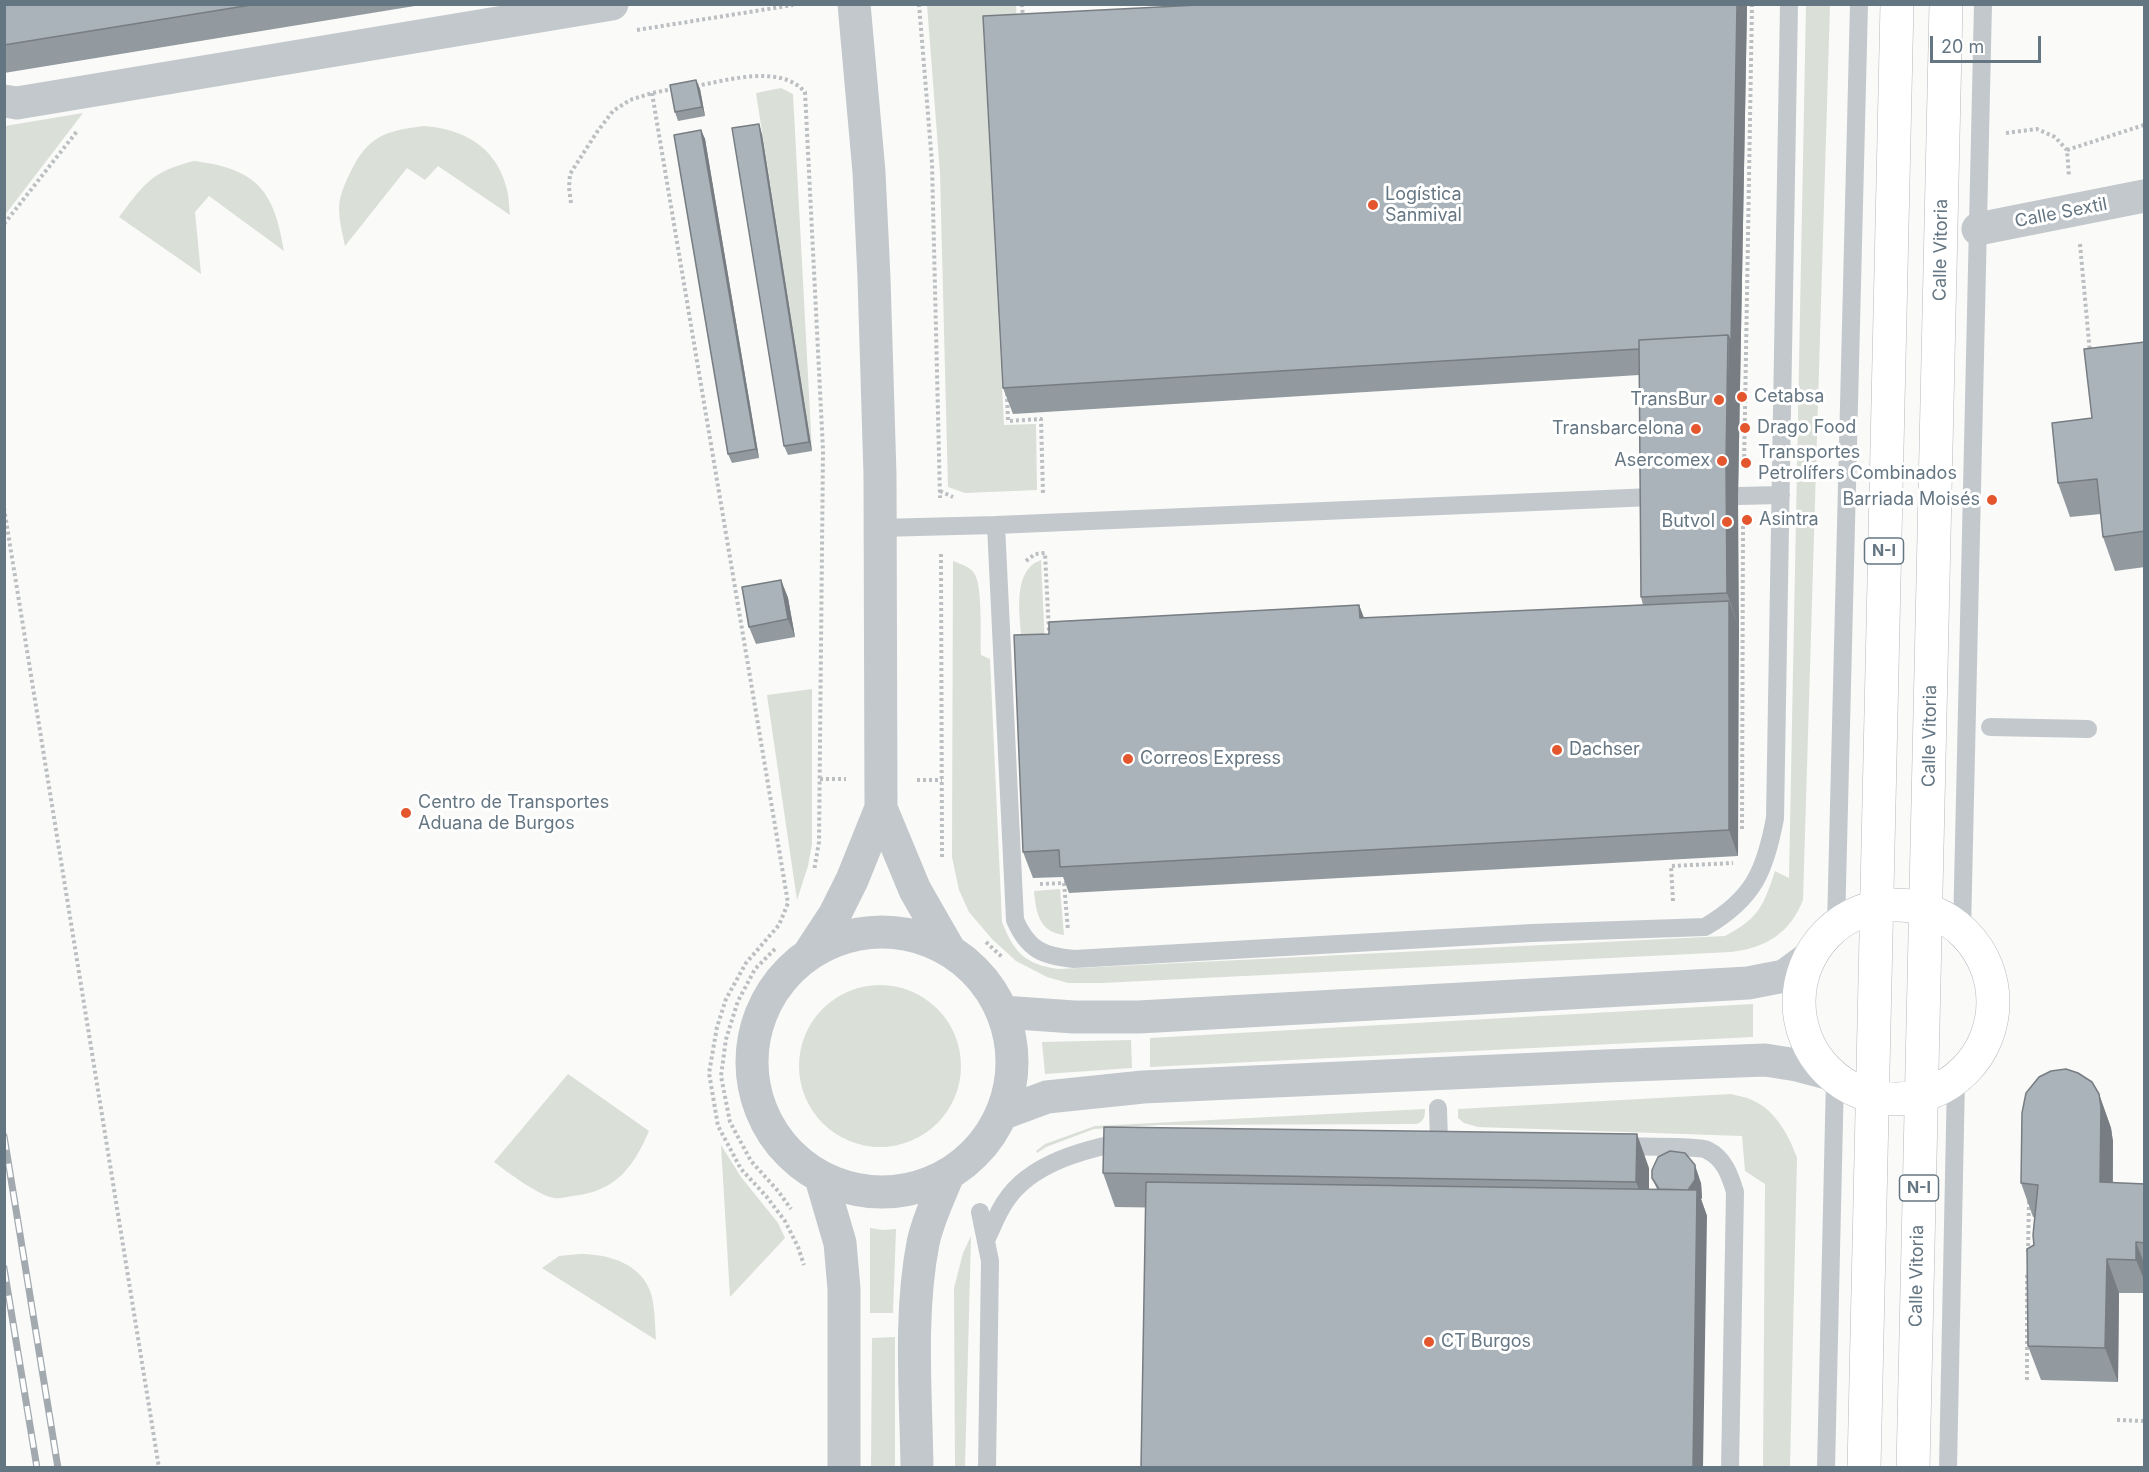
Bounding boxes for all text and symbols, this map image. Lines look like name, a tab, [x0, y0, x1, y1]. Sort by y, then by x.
scale bar	[1933, 24, 2044, 62]
text: 20 m	[1941, 36, 1984, 57]
place label: Logística Sanmival	[1385, 184, 1462, 226]
street label: Calle Sextil	[2013, 193, 2109, 233]
marker: Logística Sanmival	[1366, 198, 1380, 212]
street label: Calle Vitoria	[1929, 199, 1953, 301]
place label: Cetabsa	[1754, 386, 1824, 408]
place label: TransBur	[1630, 389, 1707, 411]
marker: Cetabsa	[1735, 390, 1749, 404]
marker: TransBur	[1712, 393, 1726, 407]
place label: Drago Food	[1757, 417, 1856, 439]
place label: Transbarcelona	[1552, 418, 1684, 440]
marker: Drago Food	[1738, 421, 1752, 435]
marker: Transbarcelona	[1689, 422, 1703, 436]
place label: Transportes Petrolífers Combinados	[1758, 442, 1957, 484]
place label: Asercomex	[1614, 450, 1710, 472]
marker: Asercomex	[1715, 454, 1729, 468]
marker: Transportes Petrolífers Combinados	[1739, 456, 1753, 470]
place label: Barriada Moisés	[1842, 489, 1980, 511]
marker: Barriada Moisés	[1985, 493, 1999, 507]
place label: Asintra	[1759, 509, 1819, 531]
place label: Butvol	[1661, 511, 1715, 533]
marker: Asintra	[1740, 513, 1754, 527]
marker: Butvol	[1720, 515, 1734, 529]
road number: N-I	[1864, 538, 1904, 564]
street label: Calle Vitoria	[1918, 685, 1942, 787]
place label: Dachser	[1569, 739, 1640, 761]
marker: Dachser	[1550, 743, 1564, 757]
place label: Correos Express	[1140, 748, 1281, 770]
marker: Correos Express	[1121, 752, 1135, 766]
place label: Centro de Transportes Aduana de Burgos	[418, 792, 609, 834]
marker: Centro de Transportes Aduana de Burgos	[399, 806, 413, 820]
road number: N-I	[1900, 1175, 1938, 1201]
street label: Calle Vitoria	[1905, 1225, 1929, 1327]
place label: CT Burgos	[1441, 1331, 1531, 1353]
marker: CT Burgos	[1422, 1335, 1436, 1349]

